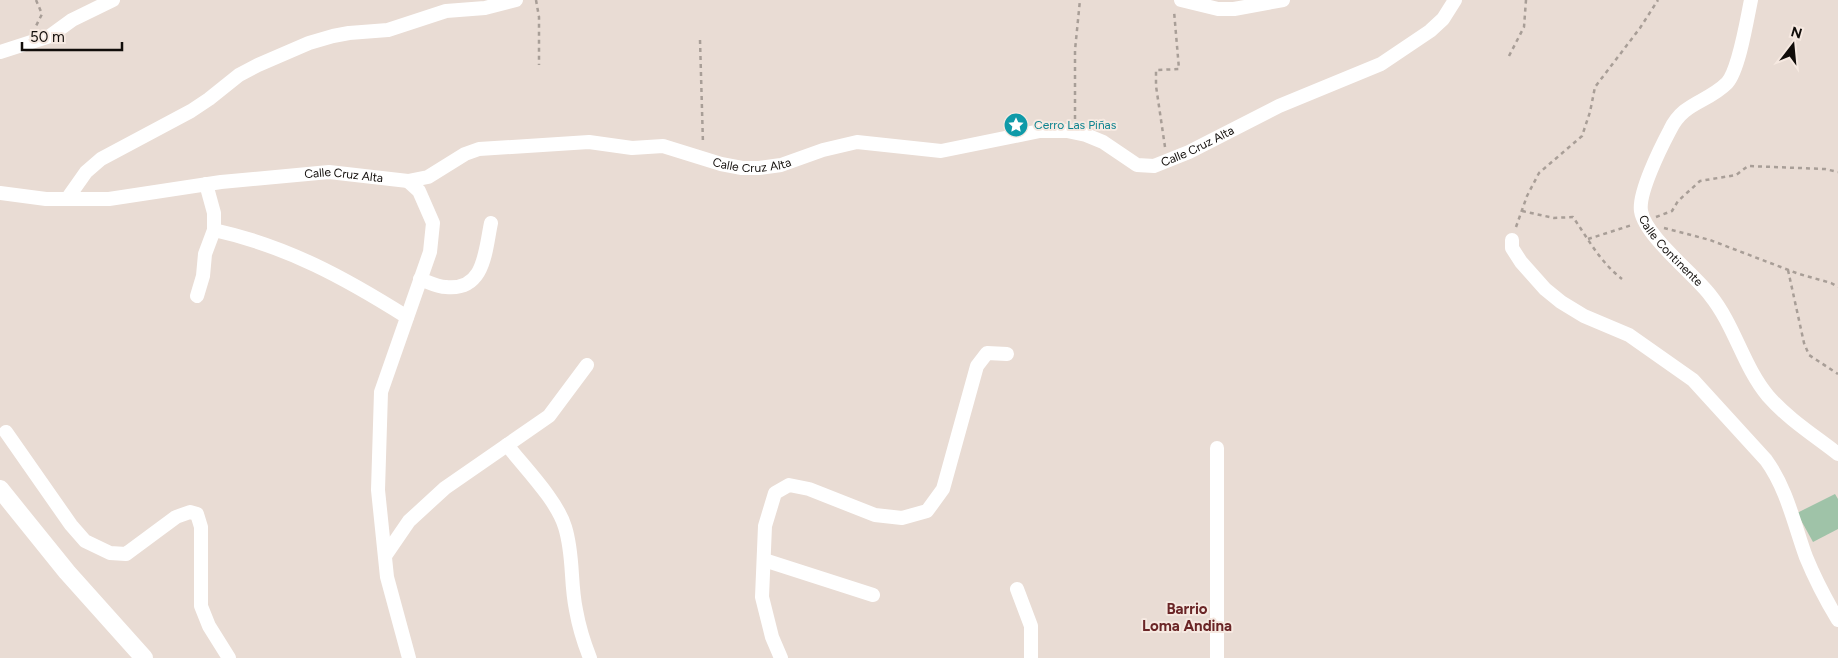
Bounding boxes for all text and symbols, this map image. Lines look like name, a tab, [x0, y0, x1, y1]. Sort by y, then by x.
scale bar	[22, 20, 122, 52]
north arrow	[1768, 20, 1818, 70]
text: N	[1789, 23, 1804, 43]
text: 50 m	[30, 28, 65, 46]
place icon: Cerro Las Piñas	[1003, 112, 1029, 138]
place label: Cerro Las Piñas	[1034, 118, 1117, 132]
street label: Calle Cruz Alta	[1159, 123, 1236, 170]
street label: Calle Cruz Alta	[711, 155, 793, 175]
street label: Calle Cruz Alta	[304, 165, 384, 185]
street label: Calle Continente	[1636, 213, 1706, 289]
district label: Barrio Loma Andina	[1142, 600, 1232, 635]

